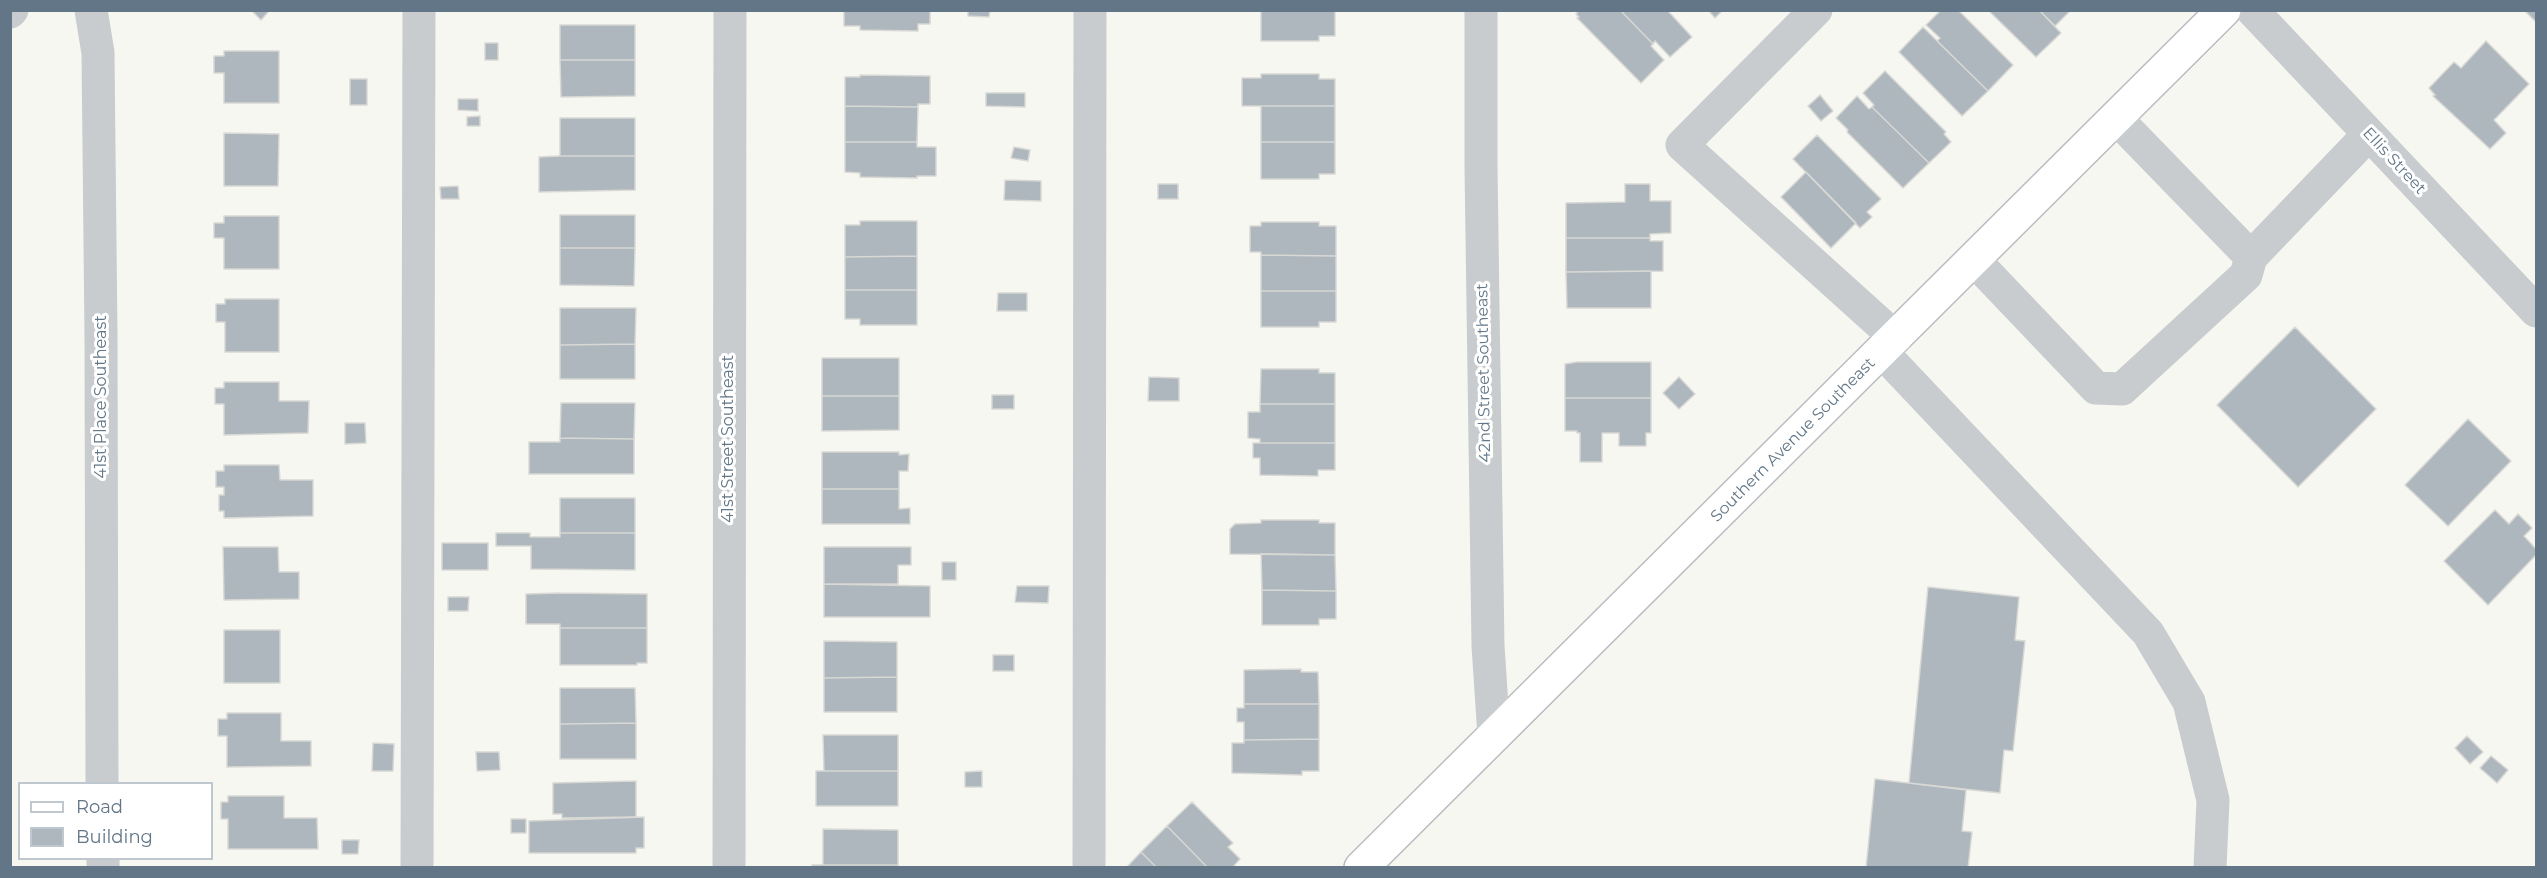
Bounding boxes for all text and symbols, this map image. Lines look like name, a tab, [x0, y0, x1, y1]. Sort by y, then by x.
street label: Ellis Street	[2358, 124, 2430, 198]
street label: 42nd Street Southeast	[1473, 283, 1495, 463]
street label: 41st Place Southeast	[91, 315, 111, 479]
street label: Southern Avenue Southeast	[1707, 354, 1879, 526]
street label: 41st Street Southeast	[718, 355, 738, 523]
legend	[18, 782, 213, 860]
text: Road	[76, 796, 123, 818]
text: Building	[76, 826, 153, 848]

